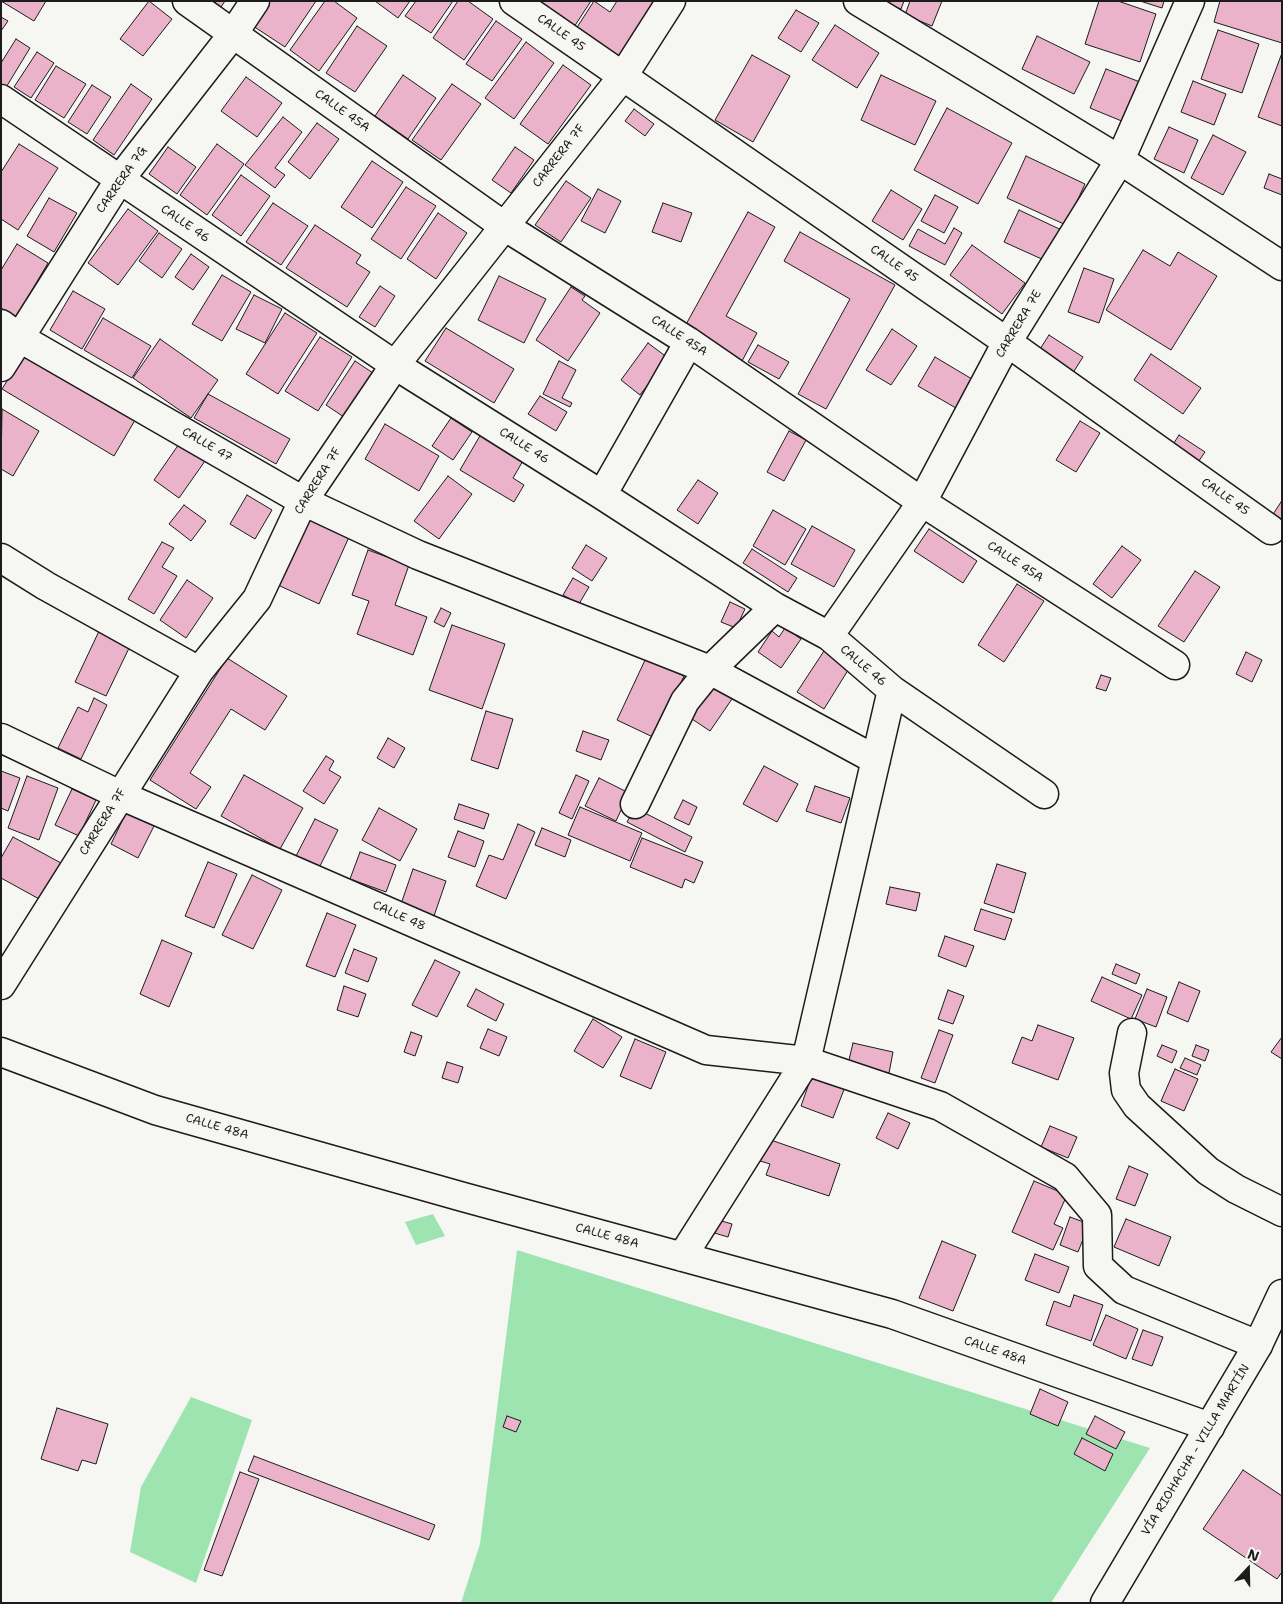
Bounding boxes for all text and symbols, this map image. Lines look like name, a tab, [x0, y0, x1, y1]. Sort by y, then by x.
street label: CALLE 45	[534, 11, 588, 55]
street label: CALLE 45A	[312, 87, 372, 135]
street label: CARRERA 7F	[530, 122, 588, 190]
street label: CARRERA 7G	[94, 144, 150, 216]
street label: CALLE 46	[158, 202, 212, 246]
street label: CALLE 45	[867, 242, 921, 286]
street label: CARRERA 7E	[993, 287, 1045, 361]
street label: CALLE 45A	[648, 313, 710, 359]
street label: CALLE 47	[179, 425, 235, 465]
street label: CALLE 46	[496, 425, 552, 467]
street label: CARRERA 7F	[292, 445, 344, 517]
street label: CALLE 45	[1198, 475, 1252, 519]
street label: CALLE 45A	[984, 539, 1046, 585]
street label: CALLE 46	[837, 642, 889, 690]
street label: CARRERA 7F	[77, 786, 129, 858]
street label: CALLE 48	[370, 898, 428, 934]
street label: CALLE 48A	[184, 1111, 250, 1143]
street label: CALLE 48A	[574, 1221, 640, 1251]
street label: CALLE 48A	[962, 1334, 1028, 1368]
street label: VÍA RIOHACHA - VILLA MARTÍN	[1139, 1362, 1253, 1538]
north arrow	[1223, 1544, 1273, 1594]
text: N	[1245, 1545, 1262, 1565]

